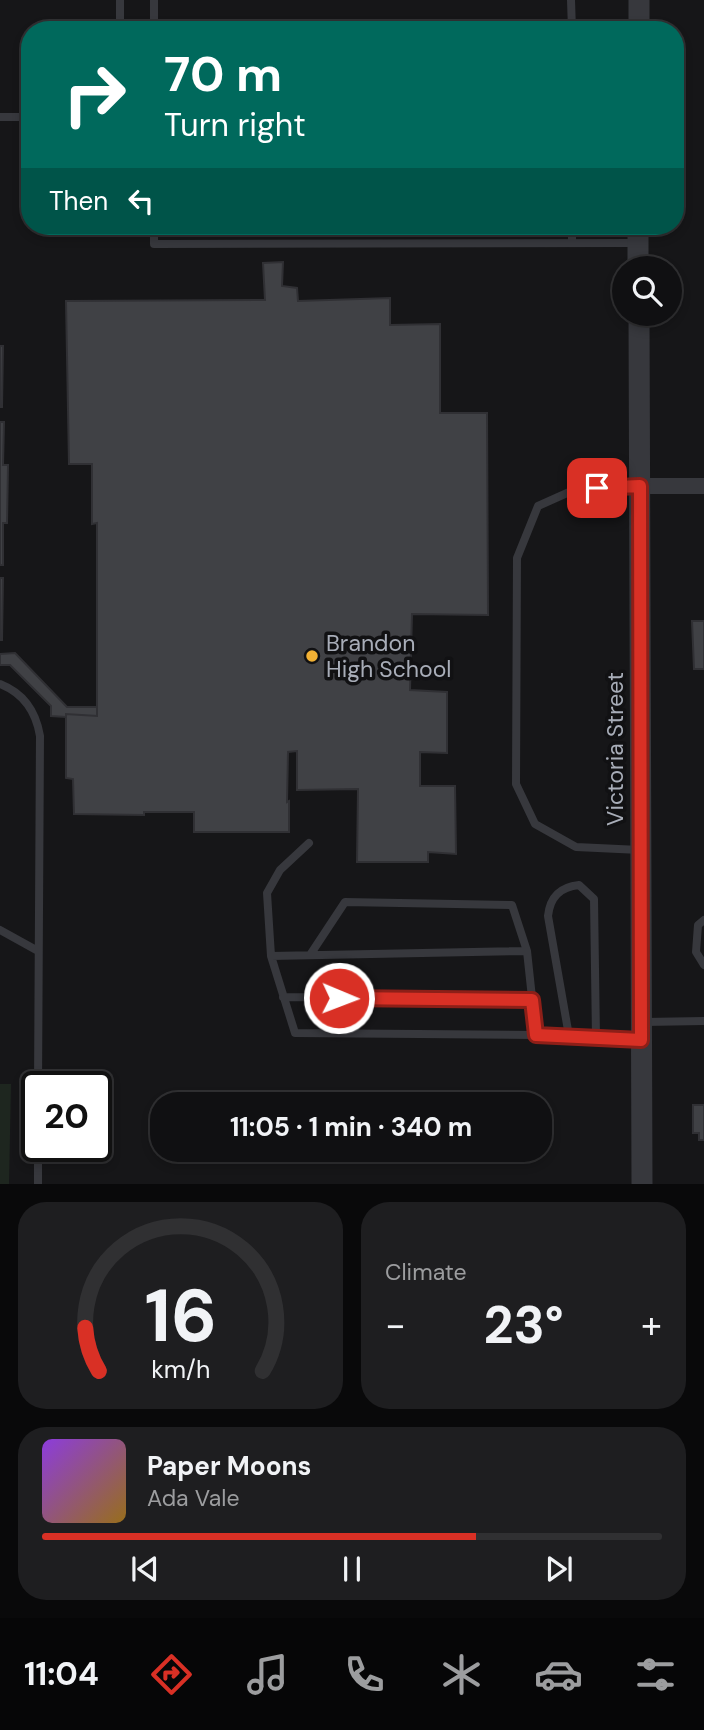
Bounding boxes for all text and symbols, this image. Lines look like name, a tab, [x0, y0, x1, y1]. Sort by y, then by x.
text: 70 m	[164, 42, 282, 106]
icon: right	[49, 49, 140, 140]
text: Turn right	[164, 104, 306, 146]
icon: left	[122, 182, 160, 220]
text: Then	[49, 184, 108, 218]
map controls	[612, 256, 682, 326]
button: search	[612, 256, 682, 326]
pin	[567, 458, 627, 518]
icon: arrive	[578, 469, 616, 507]
place label: Brandon High School	[326, 628, 452, 684]
marker: Brandon High School	[304, 648, 320, 664]
street label: Victoria Street	[600, 672, 630, 826]
position arrow	[302, 961, 376, 1035]
speed limit sign: 20	[21, 1071, 112, 1162]
text: 11:05 · 1 min · 340 m	[230, 1110, 472, 1144]
text: Climate	[385, 1257, 467, 1287]
text: 16	[144, 1270, 217, 1365]
text: 23°	[483, 1291, 564, 1359]
text: −	[385, 1300, 406, 1350]
text: +	[641, 1300, 662, 1350]
text: km/h	[151, 1353, 210, 1386]
text: Paper Moons	[147, 1449, 311, 1483]
text: Ada Vale	[147, 1483, 240, 1513]
icon: previous	[126, 1550, 164, 1588]
icon: pause	[333, 1550, 371, 1588]
icon: next	[540, 1550, 578, 1588]
icon: directions	[147, 1650, 196, 1699]
icon: music	[243, 1650, 292, 1699]
icon: phone	[340, 1650, 389, 1699]
icon: climate	[437, 1650, 486, 1699]
icon: car	[534, 1650, 583, 1699]
icon: filters	[631, 1650, 680, 1699]
text: 11:04	[24, 1653, 99, 1695]

